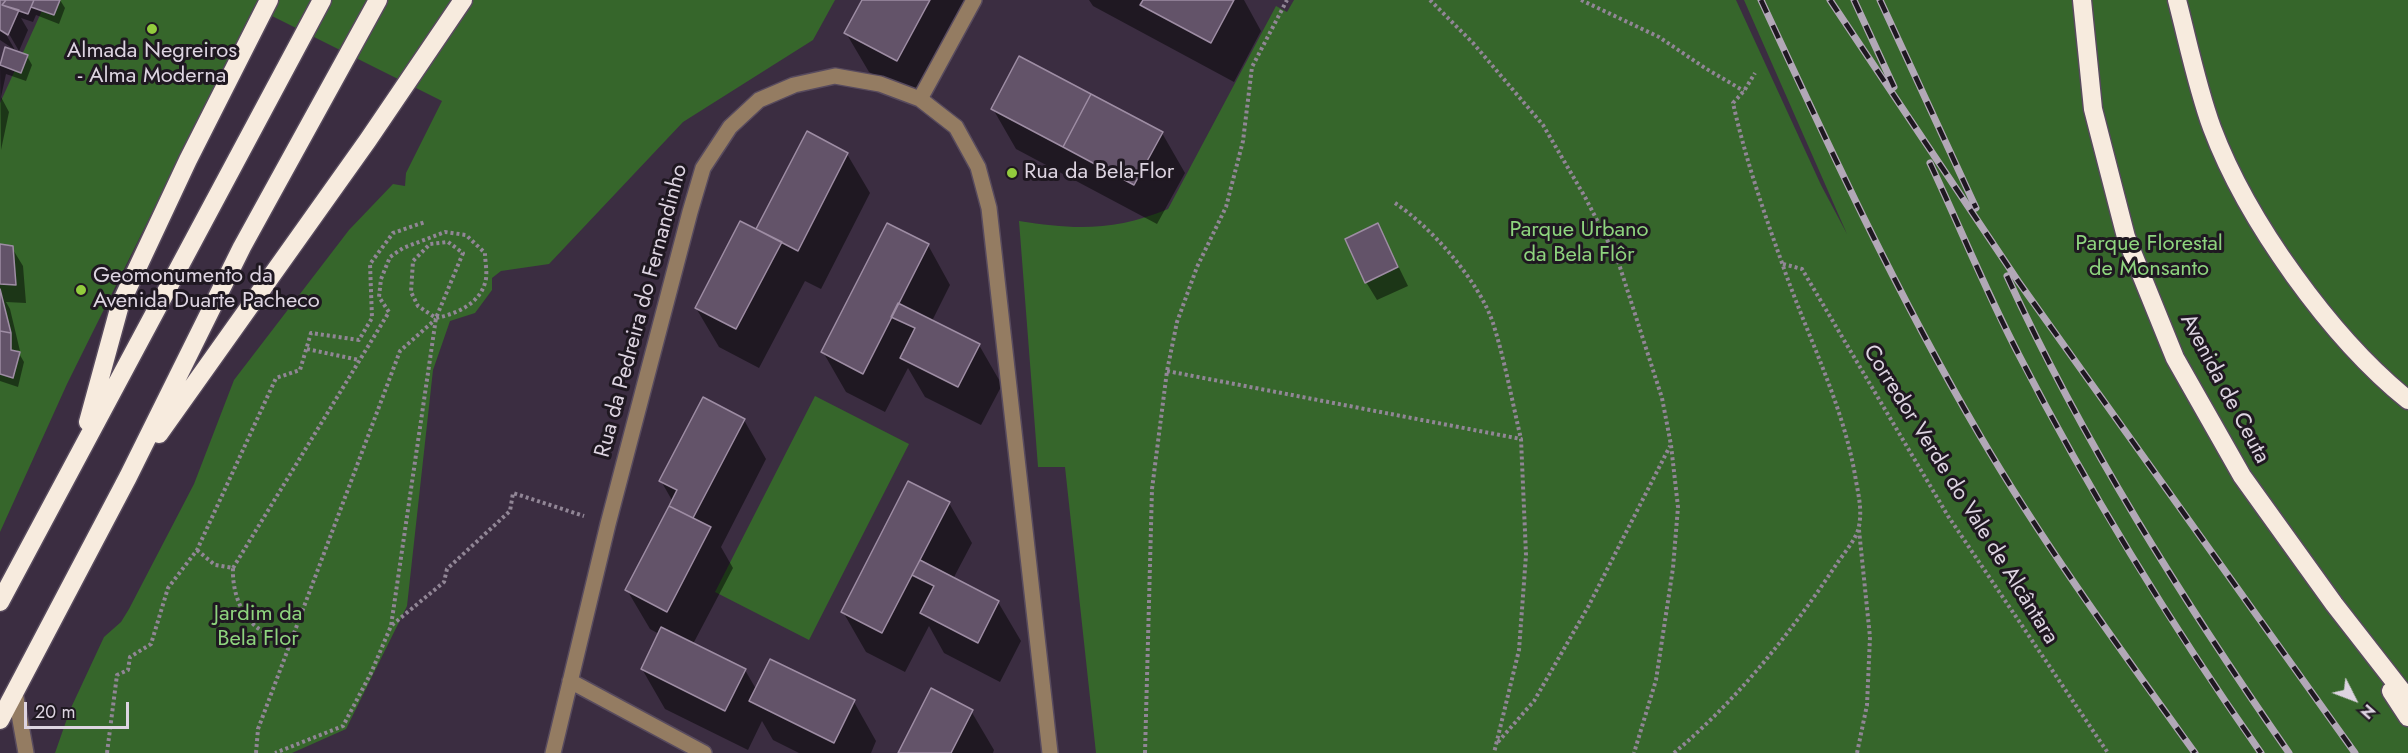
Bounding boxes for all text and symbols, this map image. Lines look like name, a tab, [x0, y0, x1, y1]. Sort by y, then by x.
marker: Almada Negreiros - Alma Moderna	[145, 22, 159, 36]
place label: Almada Negreiros - Alma Moderna	[67, 39, 237, 90]
place label: Rua da Bela-Flor	[1024, 160, 1174, 186]
street label: Rua da Pedreira do Fernandinho	[590, 162, 694, 460]
marker: Rua da Bela-Flor	[1005, 166, 1019, 180]
park label: Parque Urbano da Bela Flôr	[1509, 218, 1649, 270]
park label: Parque Florestal de Monsanto	[2075, 232, 2223, 284]
place label: Geomonumento da Avenida Duarte Pacheco	[93, 264, 320, 316]
marker: Geomonumento da Avenida Duarte Pacheco	[74, 283, 88, 297]
street label: Avenida de Ceuta	[2174, 310, 2274, 468]
street label: Corredor Verde do Vale de Alcântara	[1857, 341, 2063, 649]
park label: Jardim da Bela Flor	[214, 602, 302, 654]
north arrow	[2324, 669, 2384, 729]
scale bar	[27, 690, 132, 728]
text: 20 m	[35, 699, 75, 725]
text: N	[2355, 699, 2381, 724]

